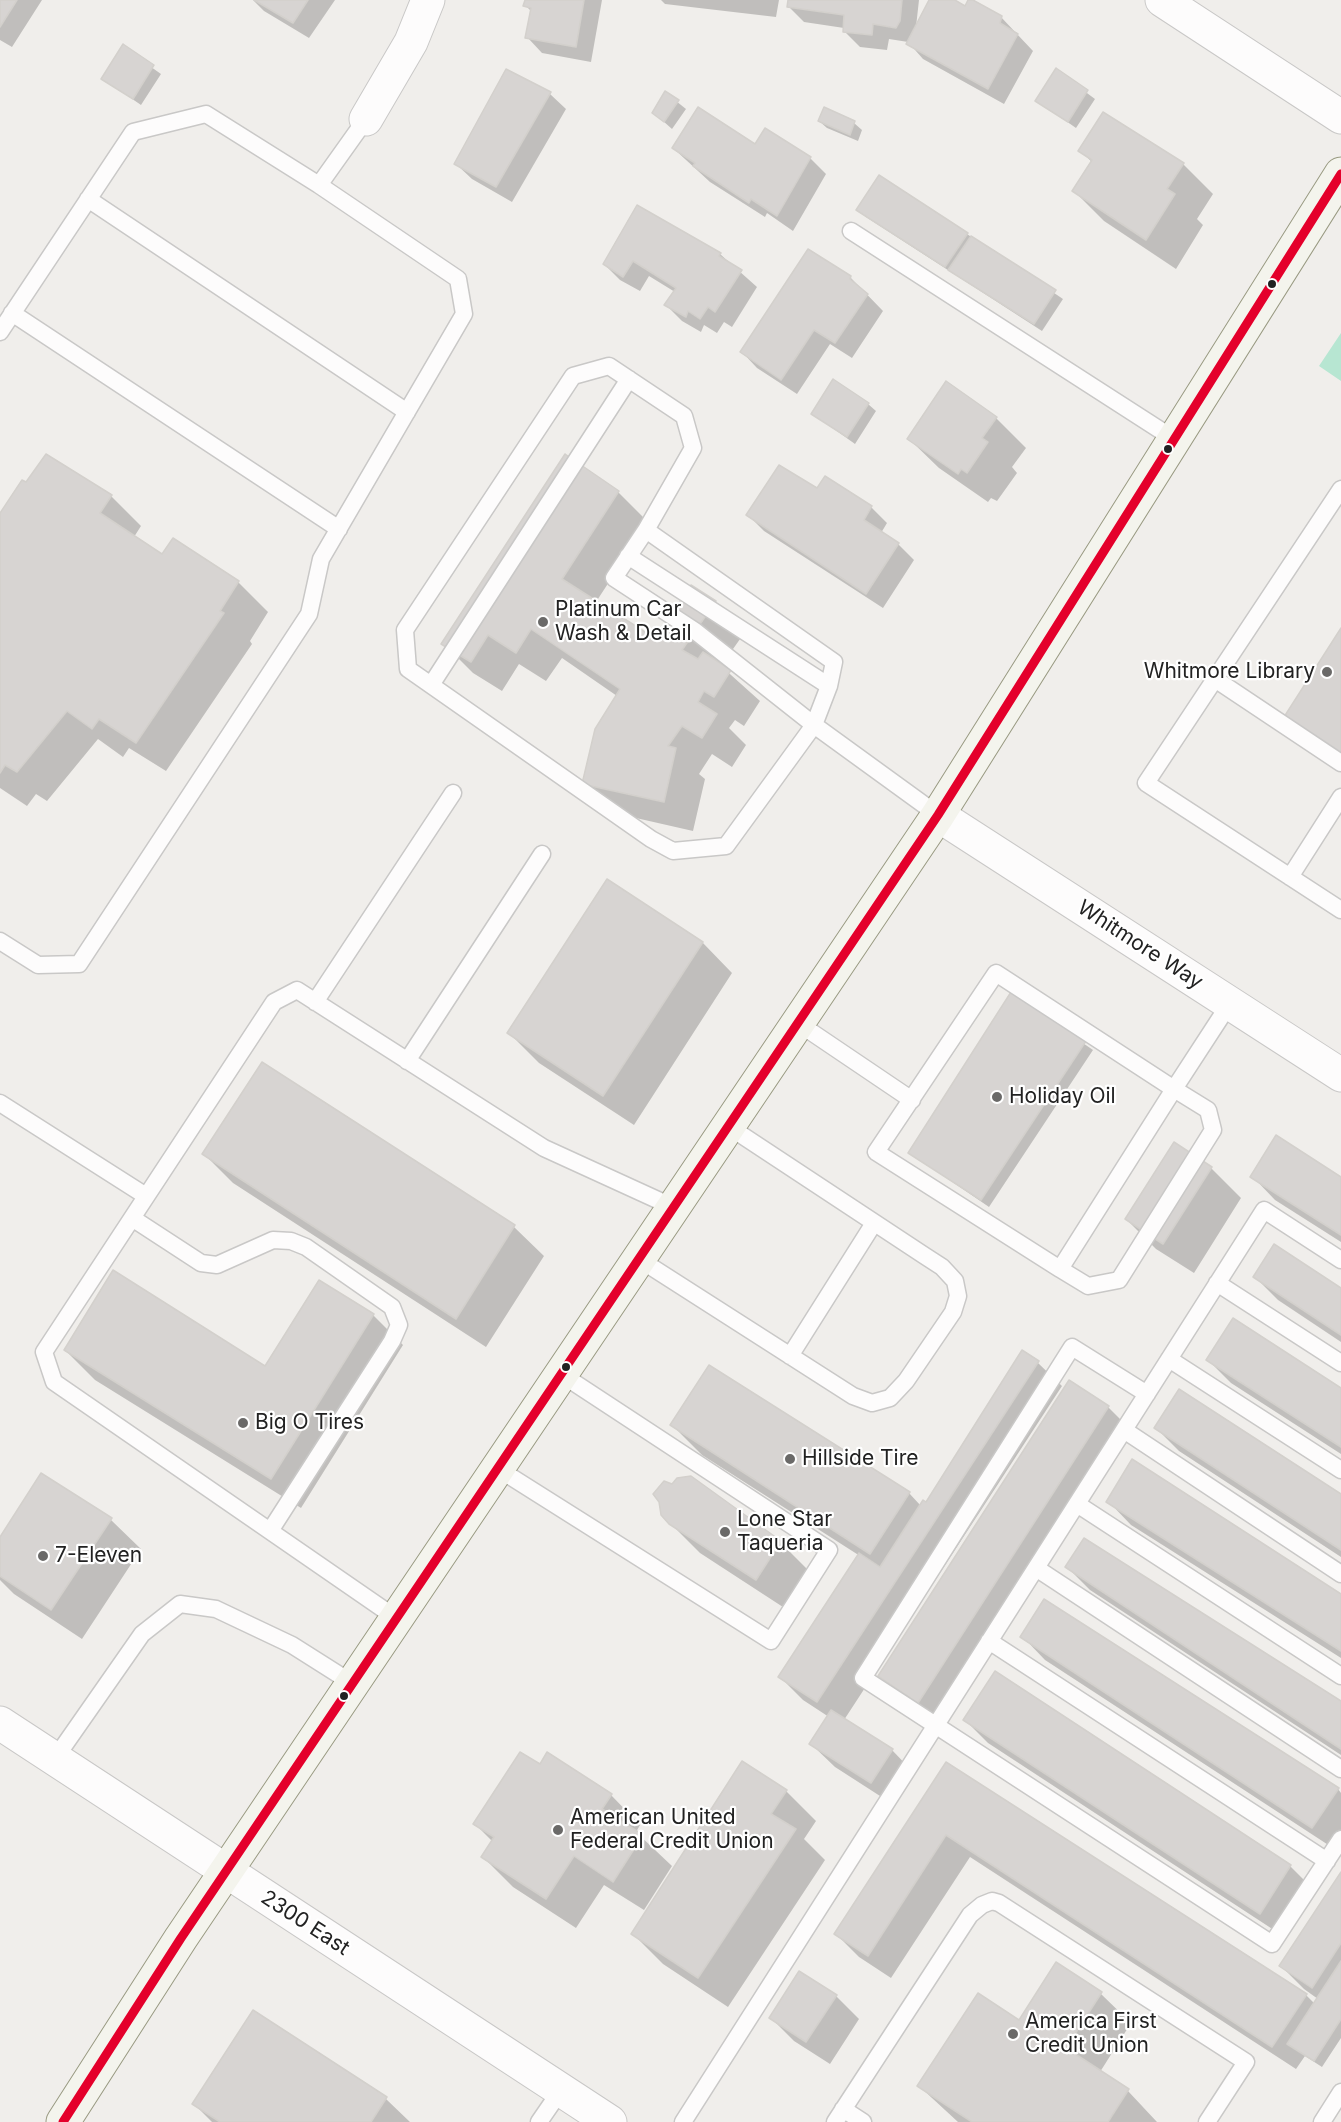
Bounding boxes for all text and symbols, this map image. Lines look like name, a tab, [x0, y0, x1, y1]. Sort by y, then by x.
unlabelled marker	[1266, 278, 1278, 290]
unlabelled marker	[1162, 443, 1174, 455]
place label: Platinum Car Wash & Detail	[555, 597, 692, 647]
marker: Platinum Car Wash & Detail	[536, 615, 550, 629]
place label: Whitmore Library	[1144, 659, 1315, 685]
marker: Whitmore Library	[1320, 665, 1334, 679]
street label: Whitmore Way	[1072, 895, 1208, 995]
place label: Holiday Oil	[1009, 1084, 1116, 1110]
marker: Holiday Oil	[990, 1090, 1004, 1104]
unlabelled marker	[560, 1361, 572, 1373]
place label: Big O Tires	[255, 1410, 364, 1436]
marker: Big O Tires	[236, 1416, 250, 1430]
place label: Hillside Tire	[802, 1446, 918, 1472]
marker: Hillside Tire	[783, 1452, 797, 1466]
place label: Lone Star Taqueria	[737, 1507, 832, 1557]
marker: Lone Star Taqueria	[718, 1525, 732, 1539]
place label: 7-Eleven	[55, 1543, 142, 1569]
marker: 7-Eleven	[36, 1549, 50, 1563]
unlabelled marker	[338, 1690, 350, 1702]
place label: American United Federal Credit Union	[570, 1805, 774, 1855]
marker: American United Federal Credit Union	[551, 1823, 565, 1837]
street label: 2300 East	[256, 1885, 354, 1961]
place label: America First Credit Union	[1025, 2009, 1157, 2059]
marker: America First Credit Union	[1006, 2027, 1020, 2041]

